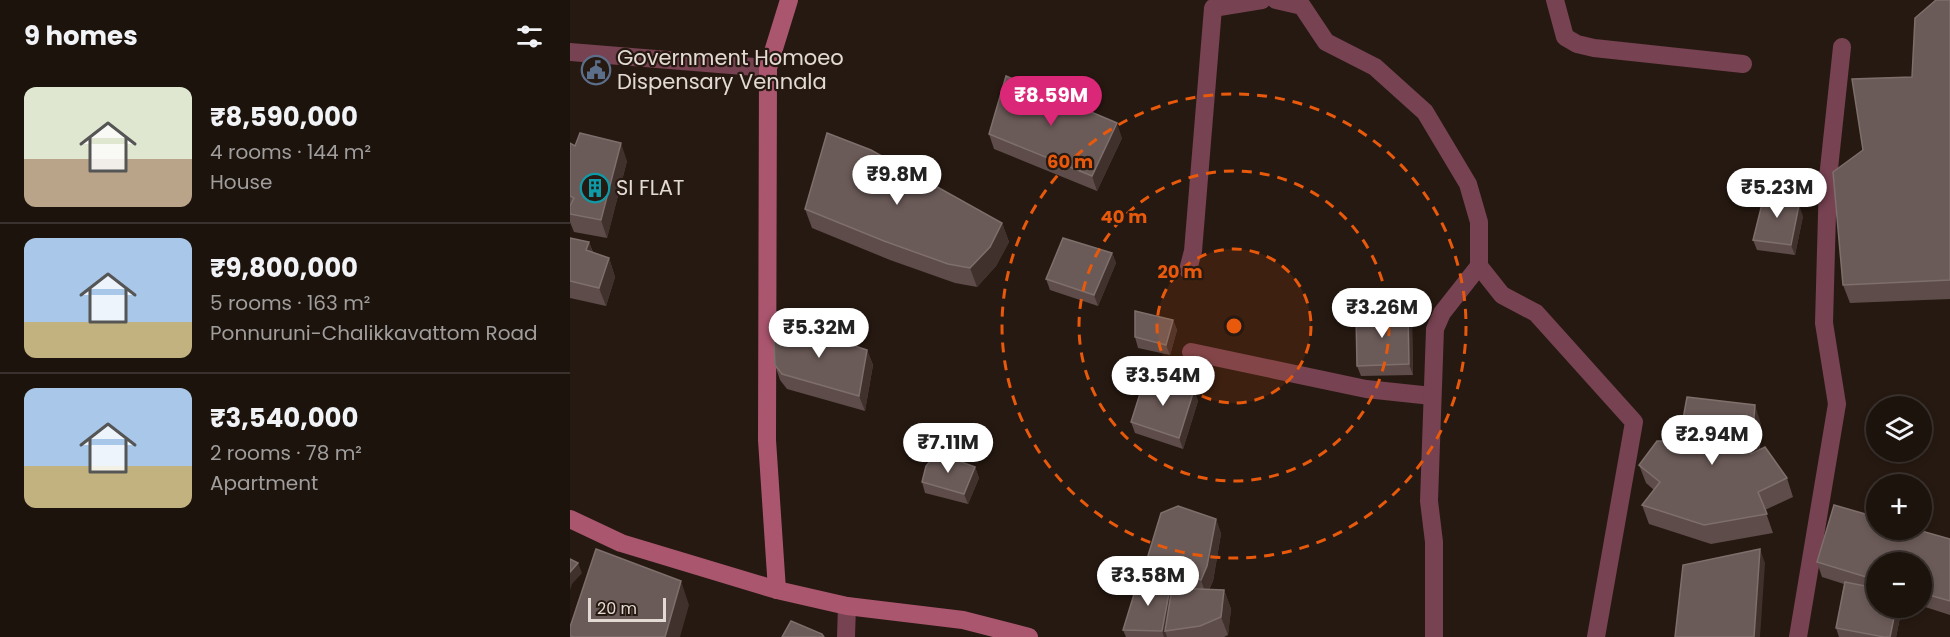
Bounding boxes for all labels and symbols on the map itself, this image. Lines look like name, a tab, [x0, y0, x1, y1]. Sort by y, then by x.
place label: Government Homoeo Dispensary Vennala	[617, 43, 844, 96]
public building icon: Government Homoeo Dispensary Vennala	[580, 54, 612, 86]
pin: ₹8.59M	[1002, 76, 1100, 127]
text: 60 m	[1047, 149, 1093, 174]
pin: ₹9.8M	[855, 155, 939, 206]
pin: ₹5.23M	[1728, 168, 1826, 219]
building icon: SI FLAT	[579, 172, 611, 204]
place label: SI FLAT	[616, 173, 684, 202]
text: 40 m	[1101, 204, 1147, 229]
text: 20 m	[1158, 259, 1202, 284]
pin: ₹3.26M	[1333, 288, 1431, 339]
pin: ₹5.32M	[770, 308, 868, 359]
centre of rings	[1224, 316, 1244, 336]
pin: ₹3.54M	[1114, 356, 1212, 407]
pin: ₹2.94M	[1663, 415, 1761, 466]
pin: ₹7.11M	[899, 423, 997, 474]
pin: ₹3.58M	[1099, 556, 1197, 607]
scale bar	[588, 595, 666, 622]

